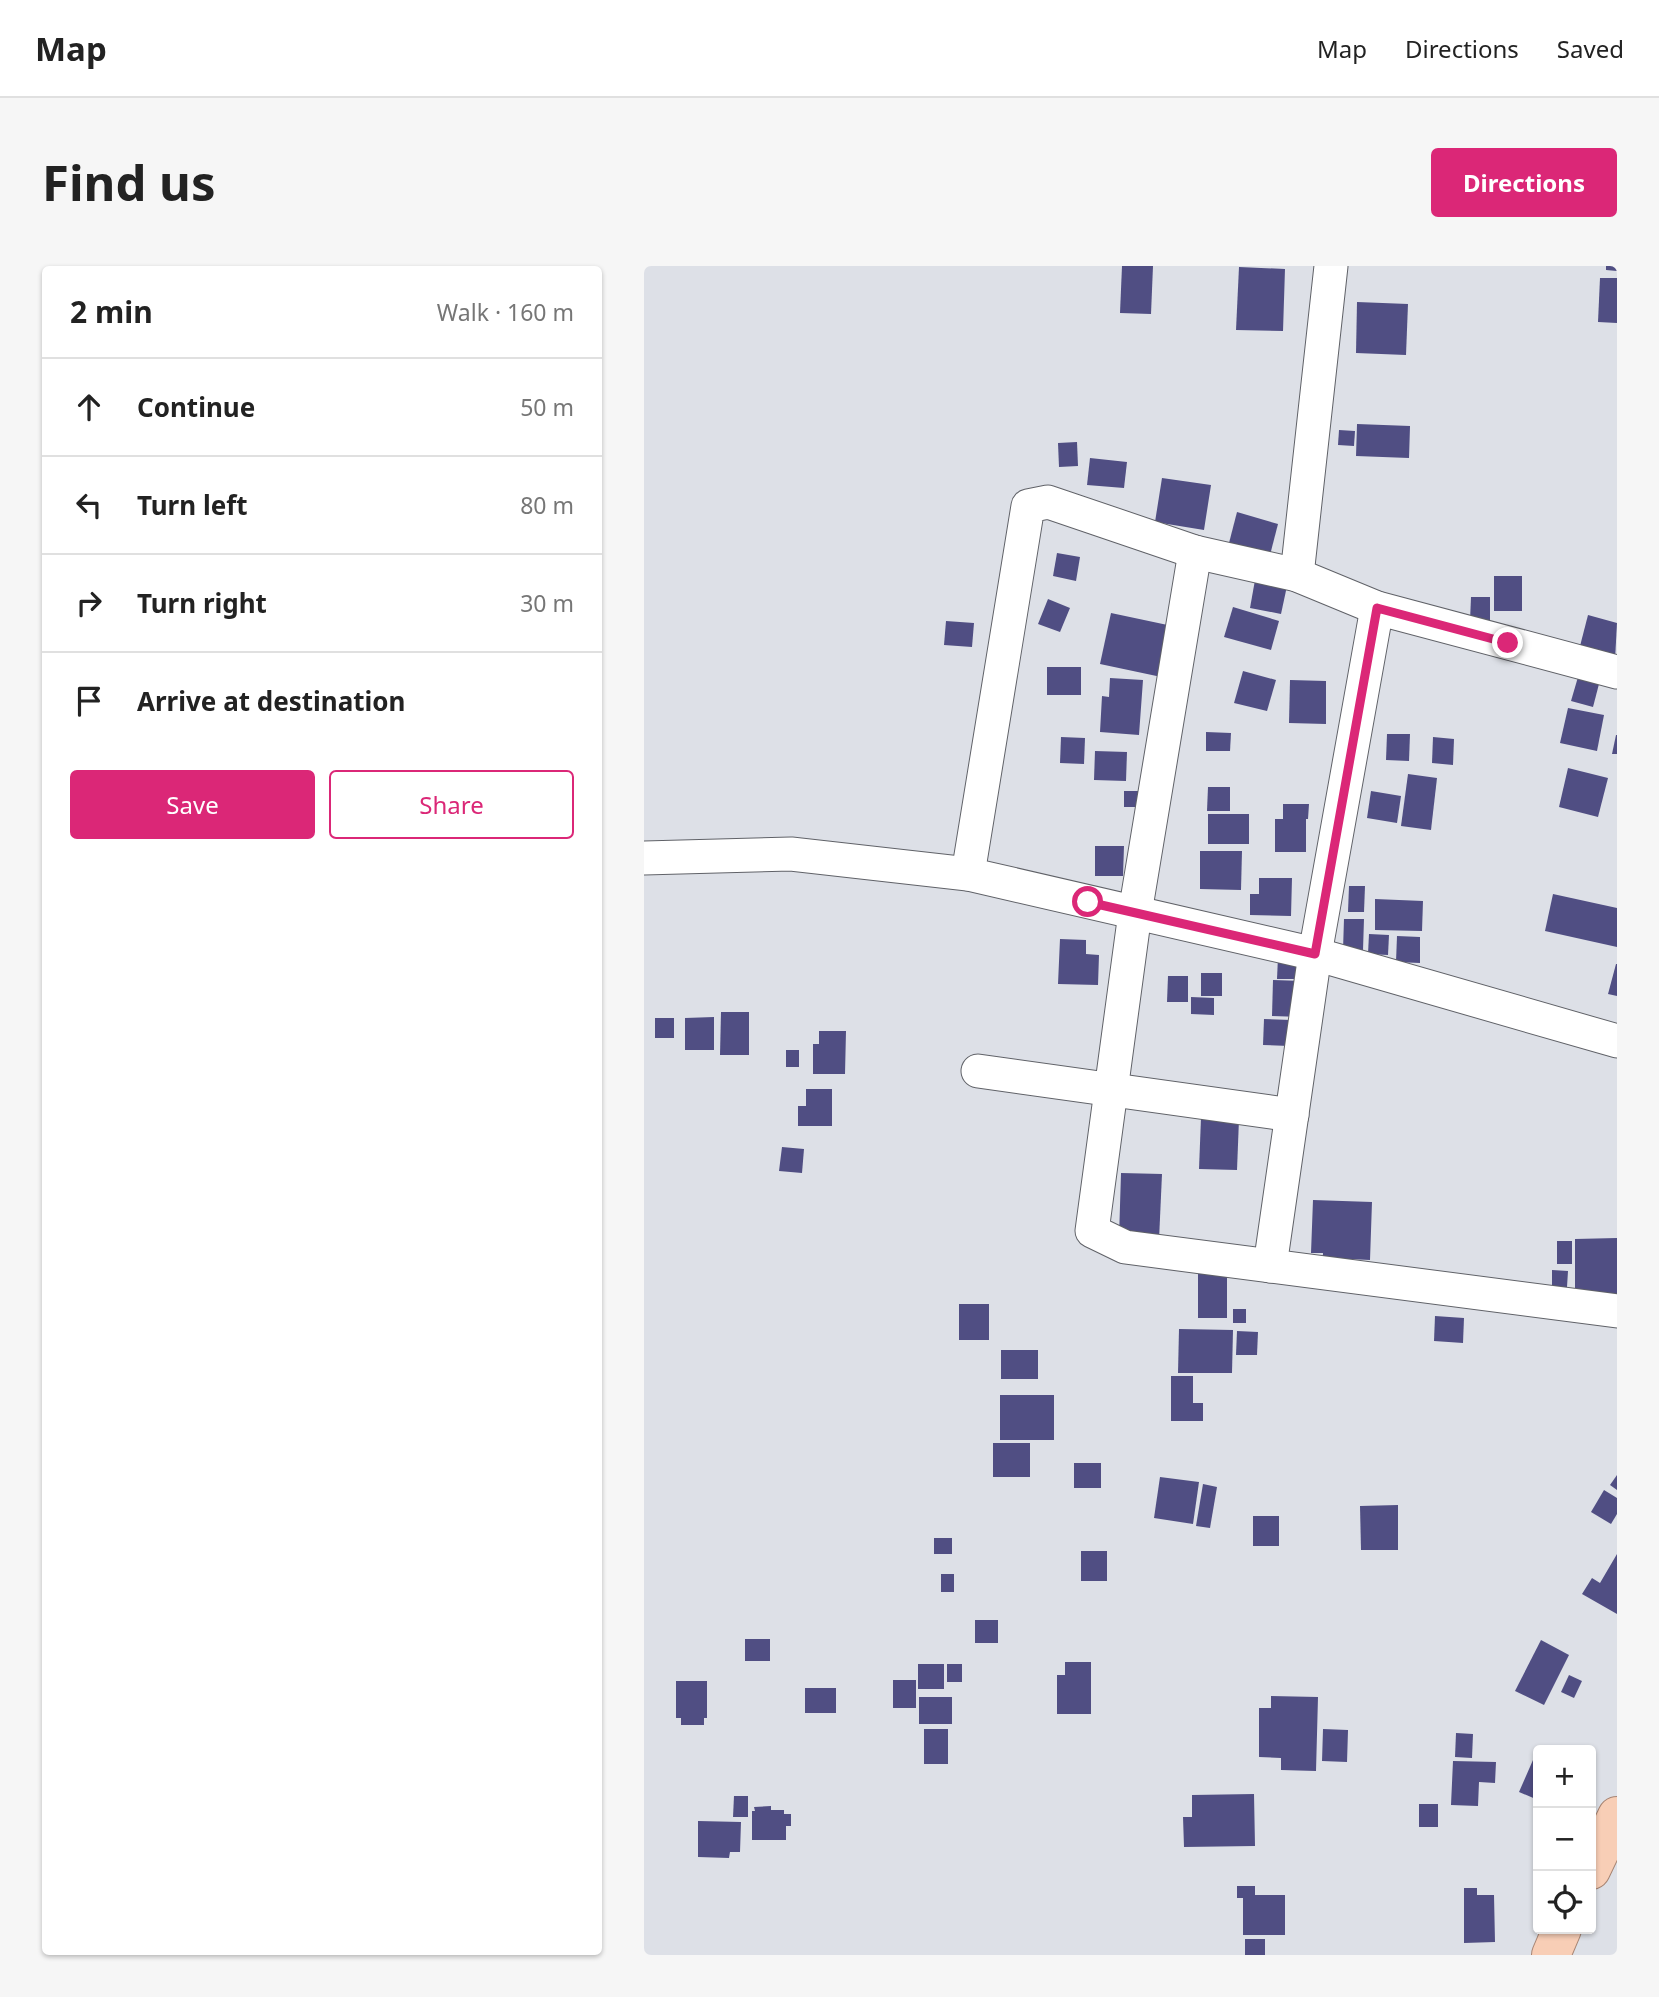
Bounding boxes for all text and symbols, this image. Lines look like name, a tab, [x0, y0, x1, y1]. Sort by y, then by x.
text: Map	[35, 26, 107, 71]
text: Map	[1317, 32, 1367, 65]
text: Directions	[1405, 32, 1519, 65]
text: Saved	[1557, 32, 1624, 65]
button: Directions	[1431, 148, 1617, 217]
text: Find us	[42, 149, 216, 215]
text: 2 min	[70, 291, 153, 332]
text: Walk · 160 m	[437, 296, 574, 328]
icon: ahead	[70, 388, 108, 426]
text: Continue	[137, 389, 255, 425]
text: 50 m	[520, 391, 574, 423]
icon: left	[70, 486, 108, 524]
text: Turn left	[137, 487, 248, 523]
text: 80 m	[520, 489, 574, 521]
icon: right	[70, 584, 108, 622]
text: Turn right	[137, 585, 267, 621]
text: 30 m	[520, 587, 574, 619]
route end	[1492, 627, 1523, 658]
icon: arrive	[70, 682, 108, 720]
text: Arrive at destination	[137, 683, 406, 719]
button: Save	[70, 770, 315, 839]
button: Share	[329, 770, 574, 839]
route start	[1072, 886, 1103, 917]
map controls	[1533, 1745, 1596, 1934]
button: +	[1533, 1745, 1596, 1808]
button: −	[1533, 1808, 1596, 1871]
button: locate	[1533, 1871, 1596, 1934]

